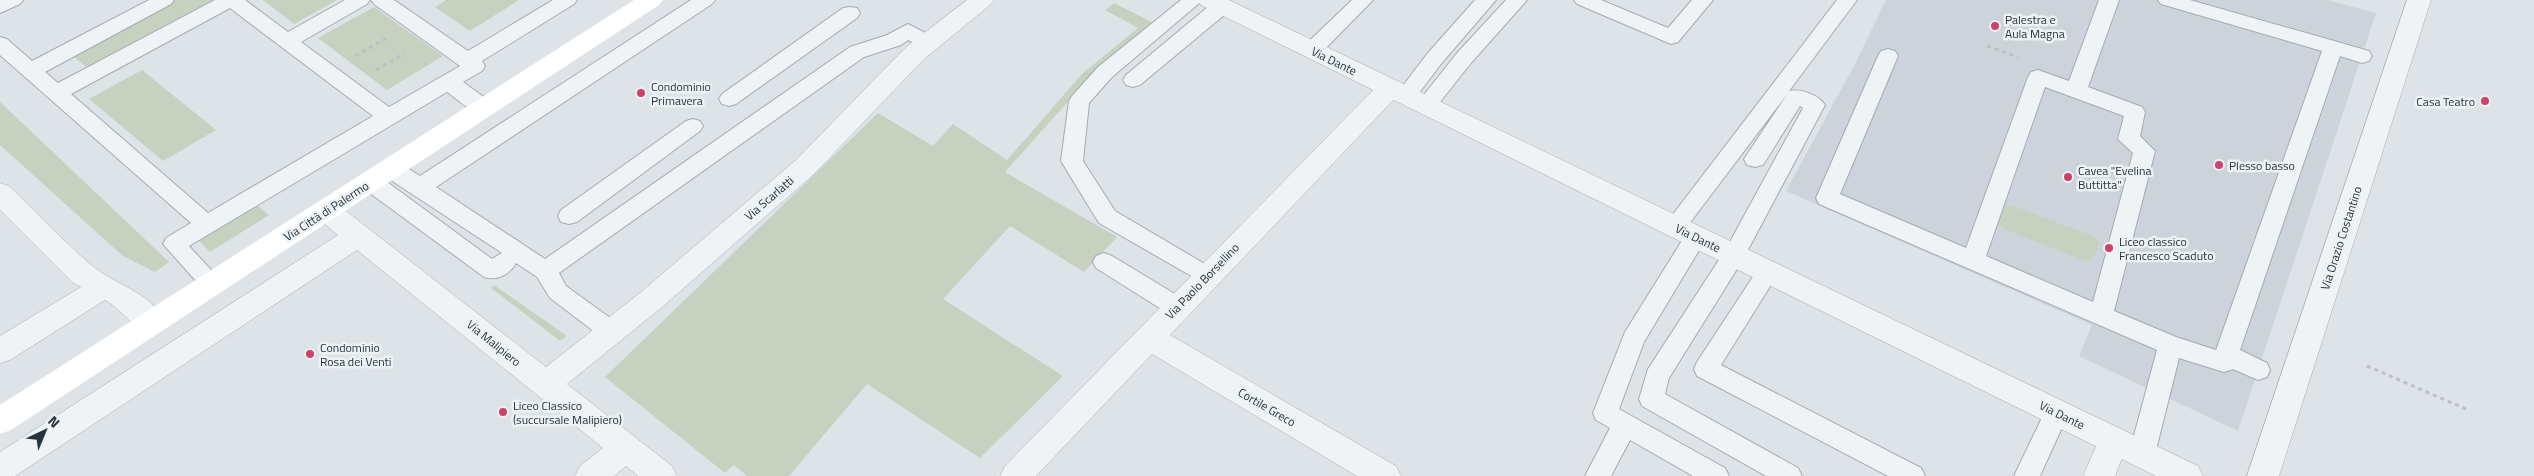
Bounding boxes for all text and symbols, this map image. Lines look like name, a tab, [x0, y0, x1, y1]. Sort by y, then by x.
place label: Palestra e Aula Magna	[2005, 10, 2065, 43]
marker: Palestra e Aula Magna	[1989, 20, 2001, 32]
street label: Via Dante	[1308, 42, 1360, 80]
place label: Condominio Primavera	[651, 77, 711, 110]
marker: Condominio Primavera	[635, 87, 647, 99]
place label: Casa Teatro	[2416, 92, 2475, 111]
marker: Casa Teatro	[2479, 95, 2491, 107]
place label: Plesso basso	[2229, 156, 2295, 175]
marker: Plesso basso	[2213, 159, 2225, 171]
place label: Cavea "Evelina Buttitta"	[2078, 161, 2151, 194]
street label: Via Scarlatti	[740, 171, 798, 225]
marker: Cavea "Evelina Buttitta"	[2062, 171, 2074, 183]
street label: Via Città di Palermo	[280, 176, 372, 246]
street label: Via Orazio Costantino	[2315, 184, 2367, 292]
street label: Via Dante	[1672, 219, 1724, 257]
place label: Liceo classico Francesco Scaduto	[2119, 232, 2214, 265]
street label: Via Paolo Borsellino	[1160, 238, 1244, 324]
marker: Liceo classico Francesco Scaduto	[2103, 242, 2115, 254]
street label: Via Malipiero	[463, 315, 525, 371]
place label: Condominio Rosa dei Venti	[320, 338, 391, 371]
marker: Condominio Rosa dei Venti	[304, 348, 316, 360]
street label: Cortile Greco	[1234, 383, 1300, 431]
place label: Liceo Classico (succursale Malipiero)	[513, 396, 622, 429]
street label: Via Dante	[2036, 396, 2088, 434]
north arrow	[20, 406, 70, 456]
marker: Liceo Classico (succursale Malipiero)	[497, 406, 509, 418]
text: N	[44, 410, 65, 432]

